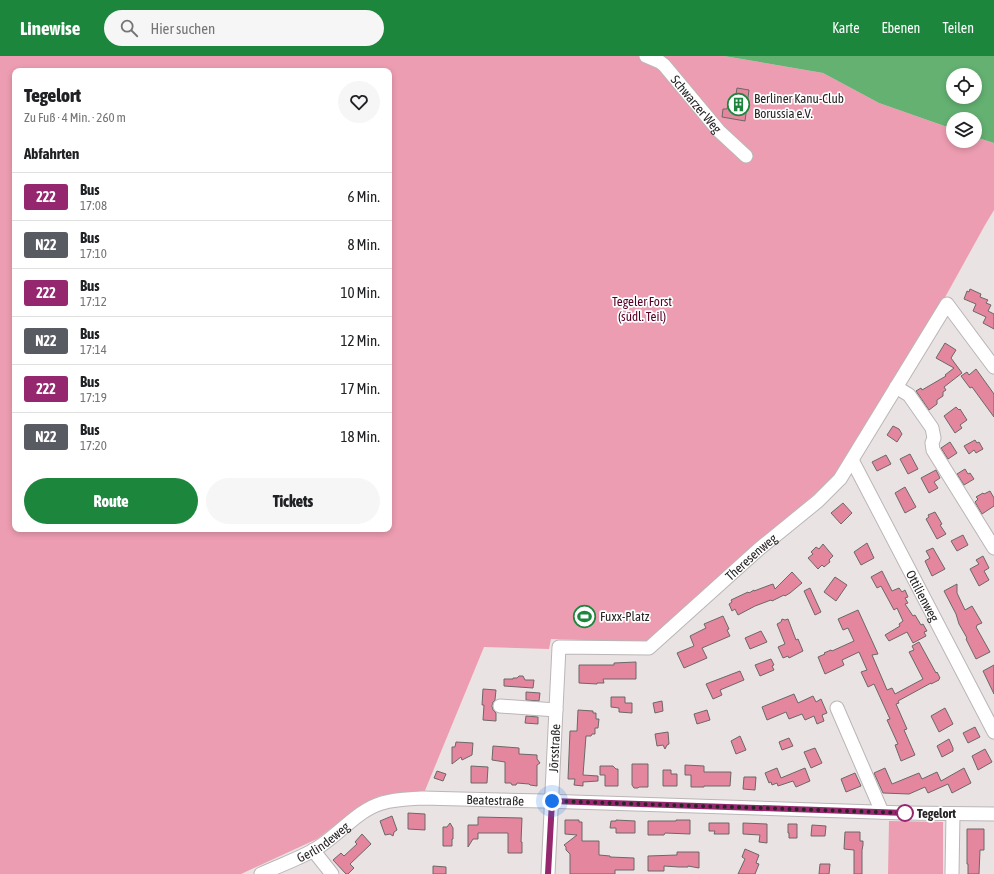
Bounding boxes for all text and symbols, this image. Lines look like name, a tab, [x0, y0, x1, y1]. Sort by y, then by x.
search box	[104, 10, 384, 46]
text: Linewise	[20, 17, 80, 39]
icon: search	[118, 17, 140, 39]
text: Hier suchen	[150, 20, 215, 37]
text: Karte	[832, 20, 859, 36]
text: Ebenen	[881, 20, 920, 36]
text: Teilen	[942, 20, 974, 36]
map controls	[946, 68, 982, 148]
button: locate	[946, 68, 982, 104]
street label: Schwarzer Weg	[668, 72, 725, 137]
button: heart	[338, 81, 380, 123]
text: Tegelort	[24, 84, 81, 106]
place label: Berliner Kanu-Club Borussia e.V.	[754, 91, 844, 121]
building icon: Berliner Kanu-Club Borussia e.V.	[725, 92, 751, 118]
text: Zu Fuß · 4 Min. · 260 m	[24, 110, 126, 125]
button: layers	[946, 112, 982, 148]
text: Abfahrten	[24, 145, 79, 162]
text: Bus	[80, 181, 100, 198]
text: 6 Min.	[347, 188, 380, 205]
text: 222	[36, 189, 56, 205]
text: 17:08	[80, 198, 107, 213]
text: Bus	[80, 229, 100, 246]
text: 8 Min.	[347, 236, 380, 253]
text: N22	[35, 237, 57, 253]
text: 17:10	[80, 246, 107, 261]
text: Bus	[80, 277, 100, 294]
text: 10 Min.	[340, 284, 380, 301]
text: 222	[36, 285, 56, 301]
text: 17:12	[80, 294, 107, 309]
park label: Tegeler Forst (südl. Teil)	[612, 294, 672, 324]
text: Bus	[80, 325, 100, 342]
text: 12 Min.	[340, 332, 380, 349]
text: N22	[35, 333, 57, 349]
text: 17:14	[80, 342, 107, 357]
text: Bus	[80, 373, 100, 390]
text: 17 Min.	[340, 380, 380, 397]
text: 222	[36, 381, 56, 397]
text: 17:19	[80, 390, 107, 405]
text: Bus	[80, 421, 100, 438]
text: 18 Min.	[340, 428, 380, 445]
text: N22	[35, 429, 57, 445]
text: 17:20	[80, 438, 107, 453]
button: Route	[24, 478, 198, 524]
button: Tickets	[206, 478, 380, 524]
street label: Theresenweg	[722, 530, 780, 584]
street label: Ottilienweg	[903, 568, 942, 624]
sports icon: Fuxx-Platz	[571, 603, 597, 629]
place label: Fuxx-Platz	[600, 609, 650, 624]
street label: Jörsstraße	[546, 723, 563, 773]
your location	[542, 791, 562, 811]
street label: Beatestraße	[466, 792, 524, 809]
marker: Tegelort	[896, 804, 914, 822]
place label: Tegelort	[917, 806, 956, 821]
street label: Gerlindeweg	[295, 819, 353, 865]

